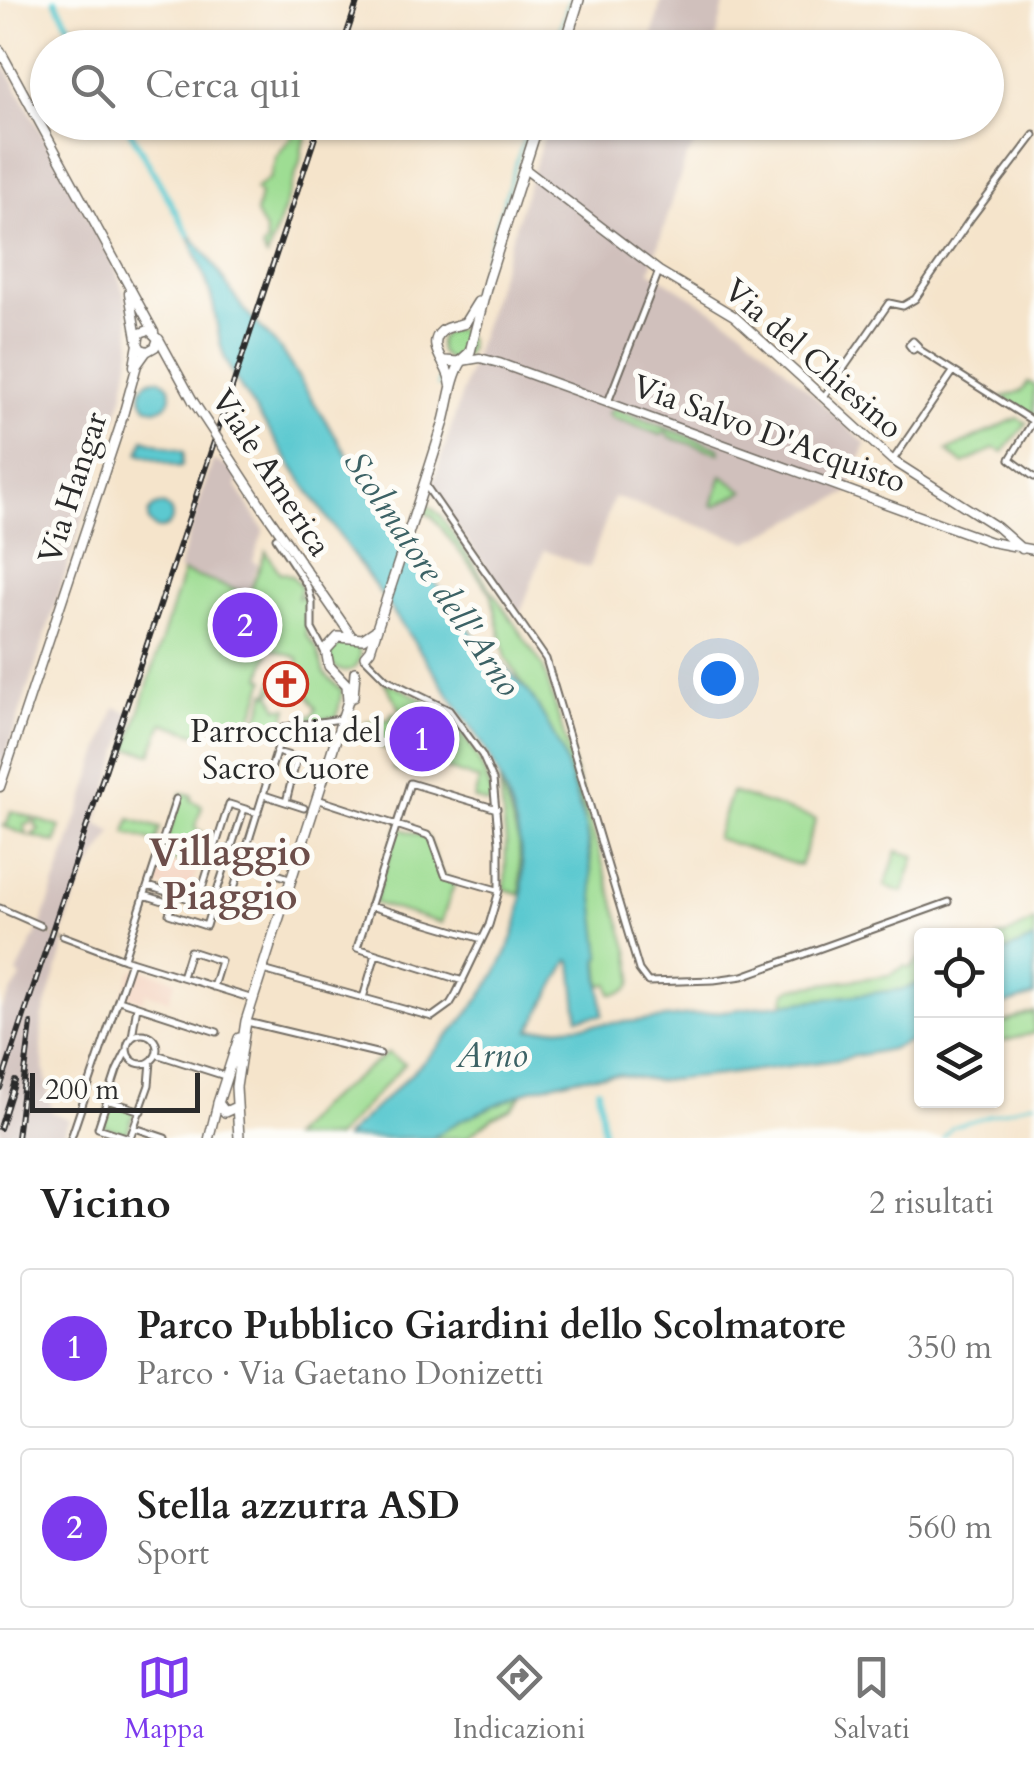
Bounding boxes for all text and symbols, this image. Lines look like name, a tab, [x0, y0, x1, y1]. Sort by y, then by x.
search box	[30, 30, 1004, 140]
icon: search	[65, 58, 120, 113]
text: Cerca qui	[145, 59, 301, 111]
street label: Via del Chiesino	[714, 269, 912, 449]
street label: Via Salvo D'Acquisto	[626, 364, 912, 504]
street label: Viale America	[201, 381, 342, 565]
street label: Via Hangar	[28, 406, 118, 570]
water label: Scolmatore dell'Arno	[332, 442, 532, 706]
pin: 2	[212, 588, 278, 662]
your location	[693, 653, 744, 704]
church icon: Parrocchia del Sacro Cuore	[263, 661, 309, 707]
pin: 1	[390, 702, 454, 776]
place label: Parrocchia del Sacro Cuore	[190, 710, 382, 791]
district label: Villaggio Piaggio	[149, 827, 311, 923]
map controls	[914, 928, 1004, 1108]
button: locate	[914, 928, 1004, 1018]
button: layers	[914, 1018, 1004, 1108]
water label: Arno	[455, 1032, 528, 1080]
scale bar	[30, 1068, 200, 1112]
text: 200 m	[45, 1071, 119, 1109]
text: Vicino	[40, 1175, 171, 1232]
text: 2 risultati	[869, 1181, 994, 1225]
text: Parco Pubblico Giardini dello Scolmatore	[137, 1300, 847, 1352]
text: 1	[66, 1326, 83, 1370]
text: 350 m	[907, 1326, 992, 1370]
text: Parco · Via Gaetano Donizetti	[137, 1352, 544, 1396]
text: Stella azzurra ASD	[137, 1480, 460, 1532]
text: 2	[66, 1506, 83, 1550]
text: 560 m	[907, 1506, 992, 1550]
text: Sport	[137, 1532, 209, 1576]
tab: Mappa	[124, 1650, 205, 1748]
tab: Indicazioni	[453, 1650, 585, 1748]
tab: Salvati	[834, 1650, 910, 1748]

